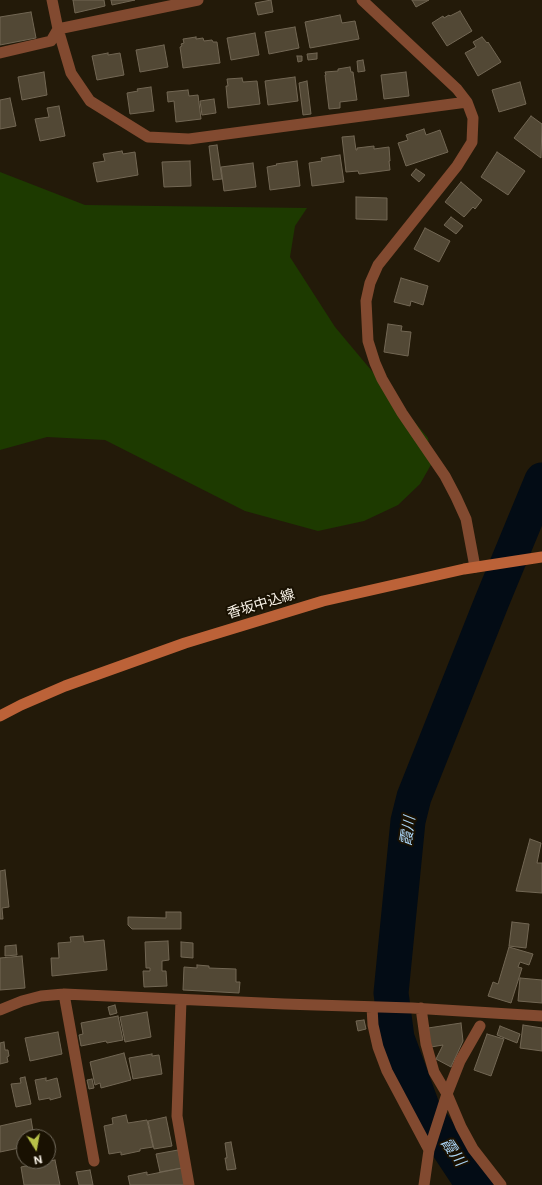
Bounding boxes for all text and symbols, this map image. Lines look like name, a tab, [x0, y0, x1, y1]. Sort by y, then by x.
street label: 香坂中込線	[225, 586, 297, 622]
water label: 霞川	[397, 815, 419, 847]
north arrow	[16, 1129, 56, 1169]
water label: 霞川	[437, 1135, 469, 1169]
text: N	[33, 1153, 43, 1167]

